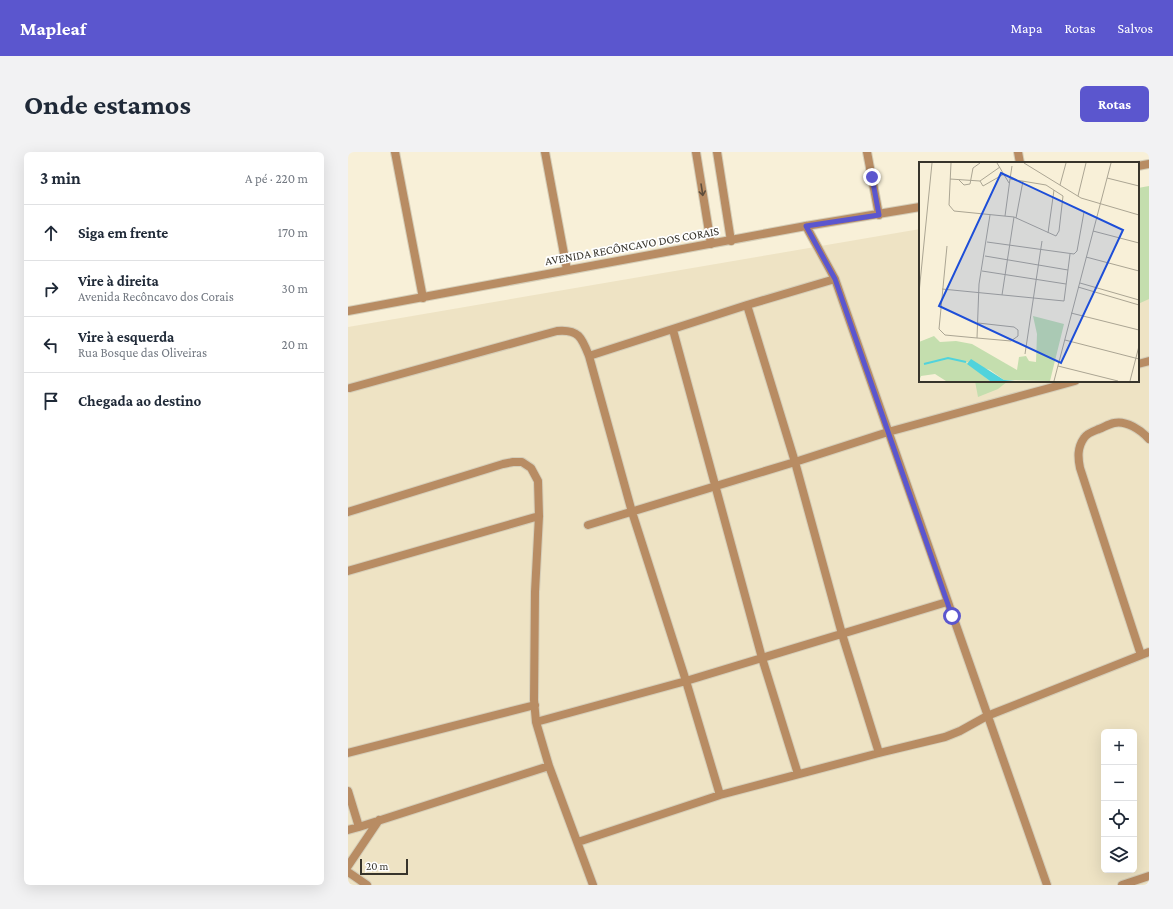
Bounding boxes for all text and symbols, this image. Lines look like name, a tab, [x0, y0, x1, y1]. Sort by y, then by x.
text: Mapleaf	[20, 18, 86, 39]
text: Mapa	[1011, 20, 1042, 36]
text: Rotas	[1064, 20, 1096, 36]
text: Salvos	[1118, 20, 1153, 36]
button: Rotas	[1080, 86, 1149, 122]
text: Onde estamos	[24, 89, 191, 120]
inset map	[919, 162, 1139, 382]
route end	[863, 168, 881, 186]
text: 3 min	[40, 169, 81, 188]
text: A pé · 220 m	[245, 171, 308, 186]
one-way arrow	[698, 184, 706, 197]
icon: ahead	[40, 222, 62, 244]
street label: AVENIDA RECÔNCAVO DOS CORAIS	[544, 224, 720, 268]
text: Siga em frente	[78, 225, 168, 241]
text: 170 m	[278, 225, 308, 240]
text: Vire à direita	[78, 273, 159, 289]
icon: right	[40, 278, 62, 300]
text: 30 m	[282, 281, 308, 296]
text: Avenida Recôncavo dos Corais	[78, 289, 234, 304]
text: Vire à esquerda	[78, 329, 174, 345]
icon: left	[40, 334, 62, 356]
text: 20 m	[282, 337, 308, 352]
text: Rua Bosque das Oliveiras	[78, 345, 207, 360]
icon: arrive	[40, 390, 62, 412]
text: Chegada ao destino	[78, 393, 201, 409]
route start	[943, 607, 961, 625]
map controls	[1101, 729, 1137, 873]
button: +	[1101, 729, 1137, 765]
button: −	[1101, 765, 1137, 801]
button: locate	[1101, 801, 1137, 837]
button: layers	[1101, 837, 1137, 873]
scale bar	[360, 857, 408, 876]
text: 20 m	[366, 860, 388, 872]

